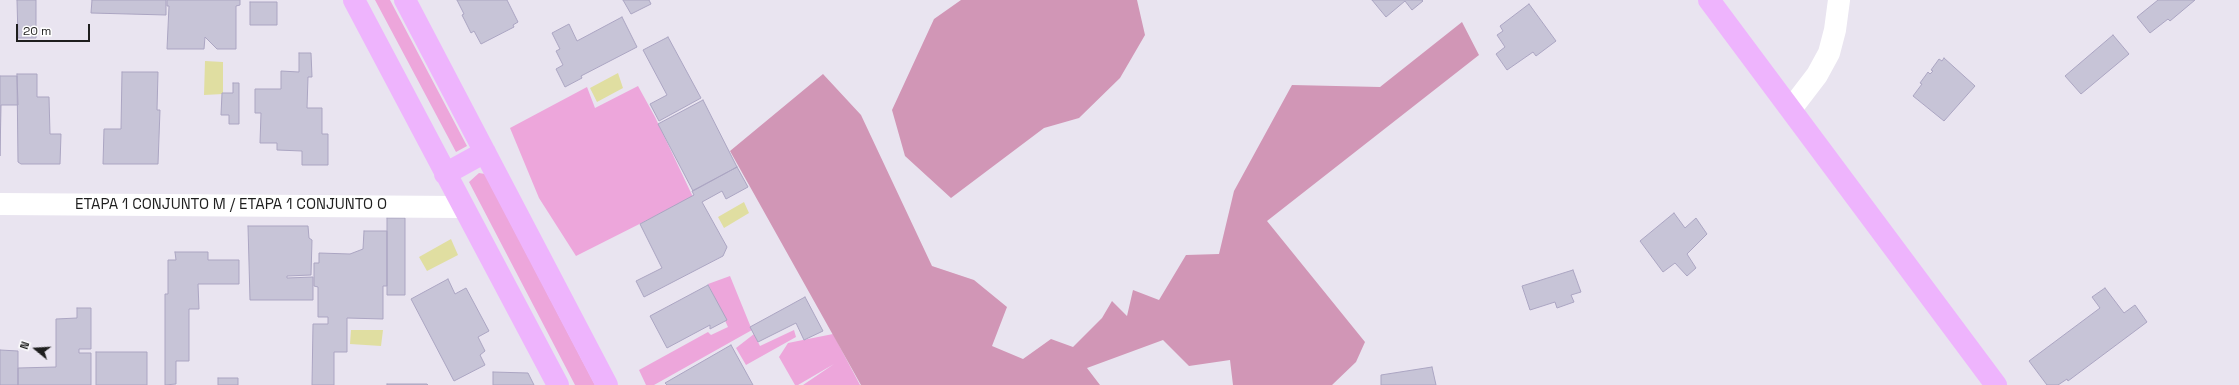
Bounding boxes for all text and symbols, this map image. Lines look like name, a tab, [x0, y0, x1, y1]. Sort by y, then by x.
scale bar	[18, 16, 92, 42]
text: 20 m	[23, 23, 51, 39]
street label: ETAPA 1 CONJUNTO M / ETAPA 1 CONJUNTO O	[75, 196, 387, 214]
north arrow	[16, 329, 56, 369]
text: N	[17, 340, 32, 351]

